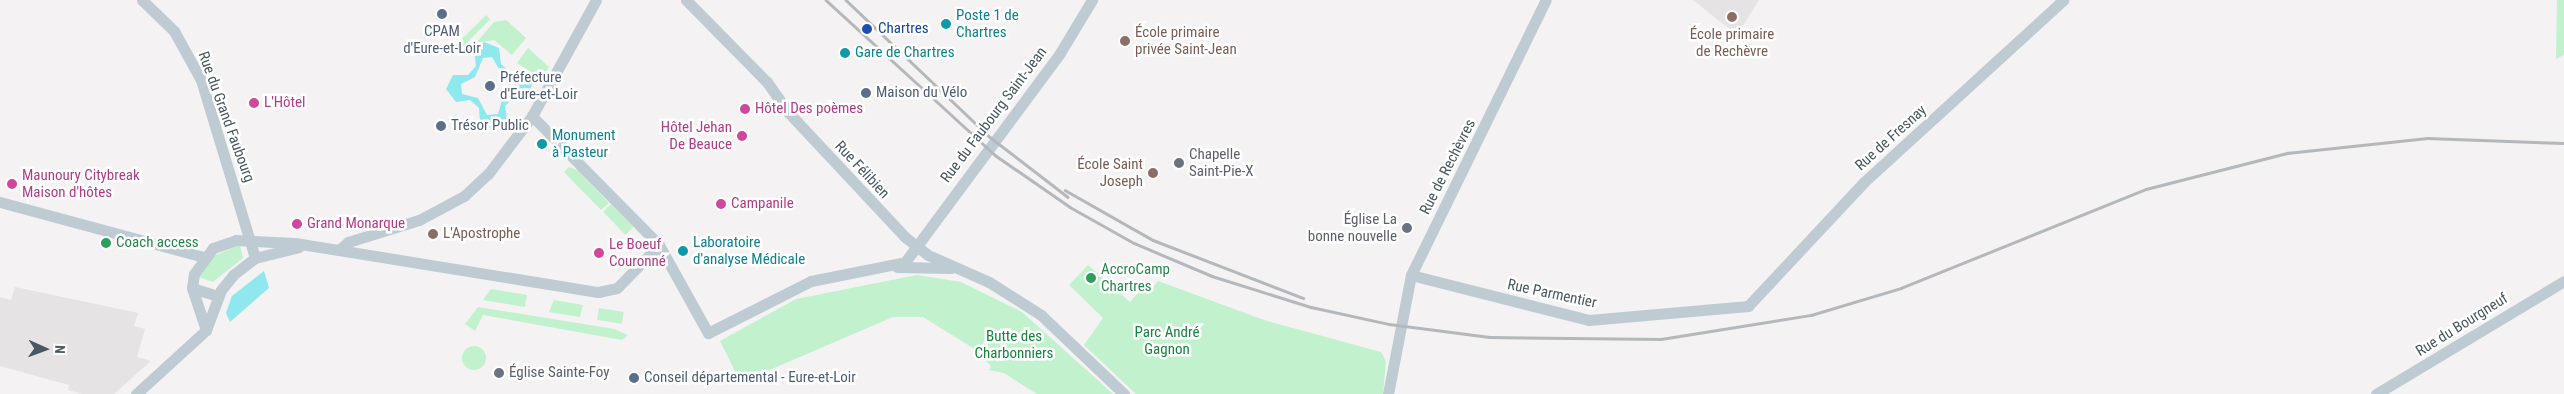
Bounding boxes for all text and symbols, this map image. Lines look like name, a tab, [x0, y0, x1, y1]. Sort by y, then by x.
place label: Poste 1 de Chartres	[956, 6, 1019, 41]
marker: CPAM d'Eure-et-Loir	[436, 8, 448, 20]
marker: École primaire de Rechèvre	[1726, 11, 1738, 23]
marker: Poste 1 de Chartres	[940, 18, 952, 30]
place label: Chartres	[878, 20, 929, 38]
place label: CPAM d'Eure-et-Loir	[403, 22, 481, 57]
marker: Chartres	[860, 22, 874, 36]
place label: École primaire privée Saint-Jean	[1135, 23, 1237, 58]
place label: École primaire de Rechèvre	[1690, 25, 1774, 60]
marker: École primaire privée Saint-Jean	[1119, 35, 1131, 47]
place label: Gare de Chartres	[855, 44, 954, 62]
street label: Rue du Faubourg Saint-Jean	[937, 44, 1051, 186]
marker: Gare de Chartres	[839, 47, 851, 59]
street label: Rue du Grand Faubourg	[194, 49, 258, 185]
place label: Préfecture d'Eure-et-Loir	[500, 68, 578, 103]
marker: Préfecture d'Eure-et-Loir	[484, 80, 496, 92]
place label: Maison du Vélo	[876, 84, 967, 102]
marker: Maison du Vélo	[860, 87, 872, 99]
place label: L'Hôtel	[264, 94, 305, 112]
marker: L'Hôtel	[248, 97, 260, 109]
place label: Hôtel Des poèmes	[755, 100, 863, 118]
street label: Rue de Fresnay	[1852, 101, 1930, 175]
marker: Hôtel Des poèmes	[739, 103, 751, 115]
street label: Rue de Rechèvres	[1416, 116, 1480, 218]
place label: Trésor Public	[451, 117, 529, 135]
place label: Hôtel Jehan De Beauce	[661, 118, 732, 153]
marker: Trésor Public	[435, 120, 447, 132]
place label: Monument à Pasteur	[552, 126, 615, 161]
marker: Hôtel Jehan De Beauce	[736, 130, 748, 142]
marker: Monument à Pasteur	[536, 138, 548, 150]
street label: Rue Félibien	[831, 138, 893, 202]
place label: Chapelle Saint-Pie-X	[1189, 145, 1254, 180]
place label: École Saint Joseph	[1077, 155, 1143, 190]
marker: Chapelle Saint-Pie-X	[1173, 157, 1185, 169]
place label: Maunoury Citybreak Maison d'hôtes	[22, 166, 140, 201]
marker: École Saint Joseph	[1147, 167, 1159, 179]
marker: Maunoury Citybreak Maison d'hôtes	[6, 178, 18, 190]
place label: Campanile	[731, 195, 794, 213]
marker: Campanile	[715, 198, 727, 210]
place label: Église La bonne nouvelle	[1308, 210, 1397, 245]
place label: Grand Monarque	[307, 215, 405, 233]
marker: Grand Monarque	[291, 218, 303, 230]
marker: Église La bonne nouvelle	[1401, 222, 1413, 234]
place label: L'Apostrophe	[443, 225, 520, 243]
marker: L'Apostrophe	[427, 228, 439, 240]
place label: Laboratoire d'analyse Médicale	[693, 233, 805, 268]
place label: Coach access	[116, 234, 199, 252]
place label: Le Boeuf Couronné	[609, 235, 666, 270]
marker: Coach access	[100, 237, 112, 249]
marker: Laboratoire d'analyse Médicale	[677, 245, 689, 257]
marker: Le Boeuf Couronné	[593, 247, 605, 259]
place label: AccroCamp Chartres	[1101, 260, 1170, 295]
marker: AccroCamp Chartres	[1085, 272, 1097, 284]
street label: Rue Parmentier	[1506, 276, 1598, 312]
street label: Rue du Bourgneuf	[2413, 290, 2511, 360]
park label: Parc André Gagnon	[1134, 323, 1200, 358]
north arrow	[20, 324, 70, 374]
park label: Butte des Charbonniers	[975, 327, 1053, 362]
text: N	[52, 345, 68, 354]
place label: Église Sainte-Foy	[509, 364, 610, 382]
marker: Église Sainte-Foy	[493, 367, 505, 379]
place label: Conseil départemental - Eure-et-Loir	[644, 369, 856, 387]
marker: Conseil départemental - Eure-et-Loir	[628, 372, 640, 384]

